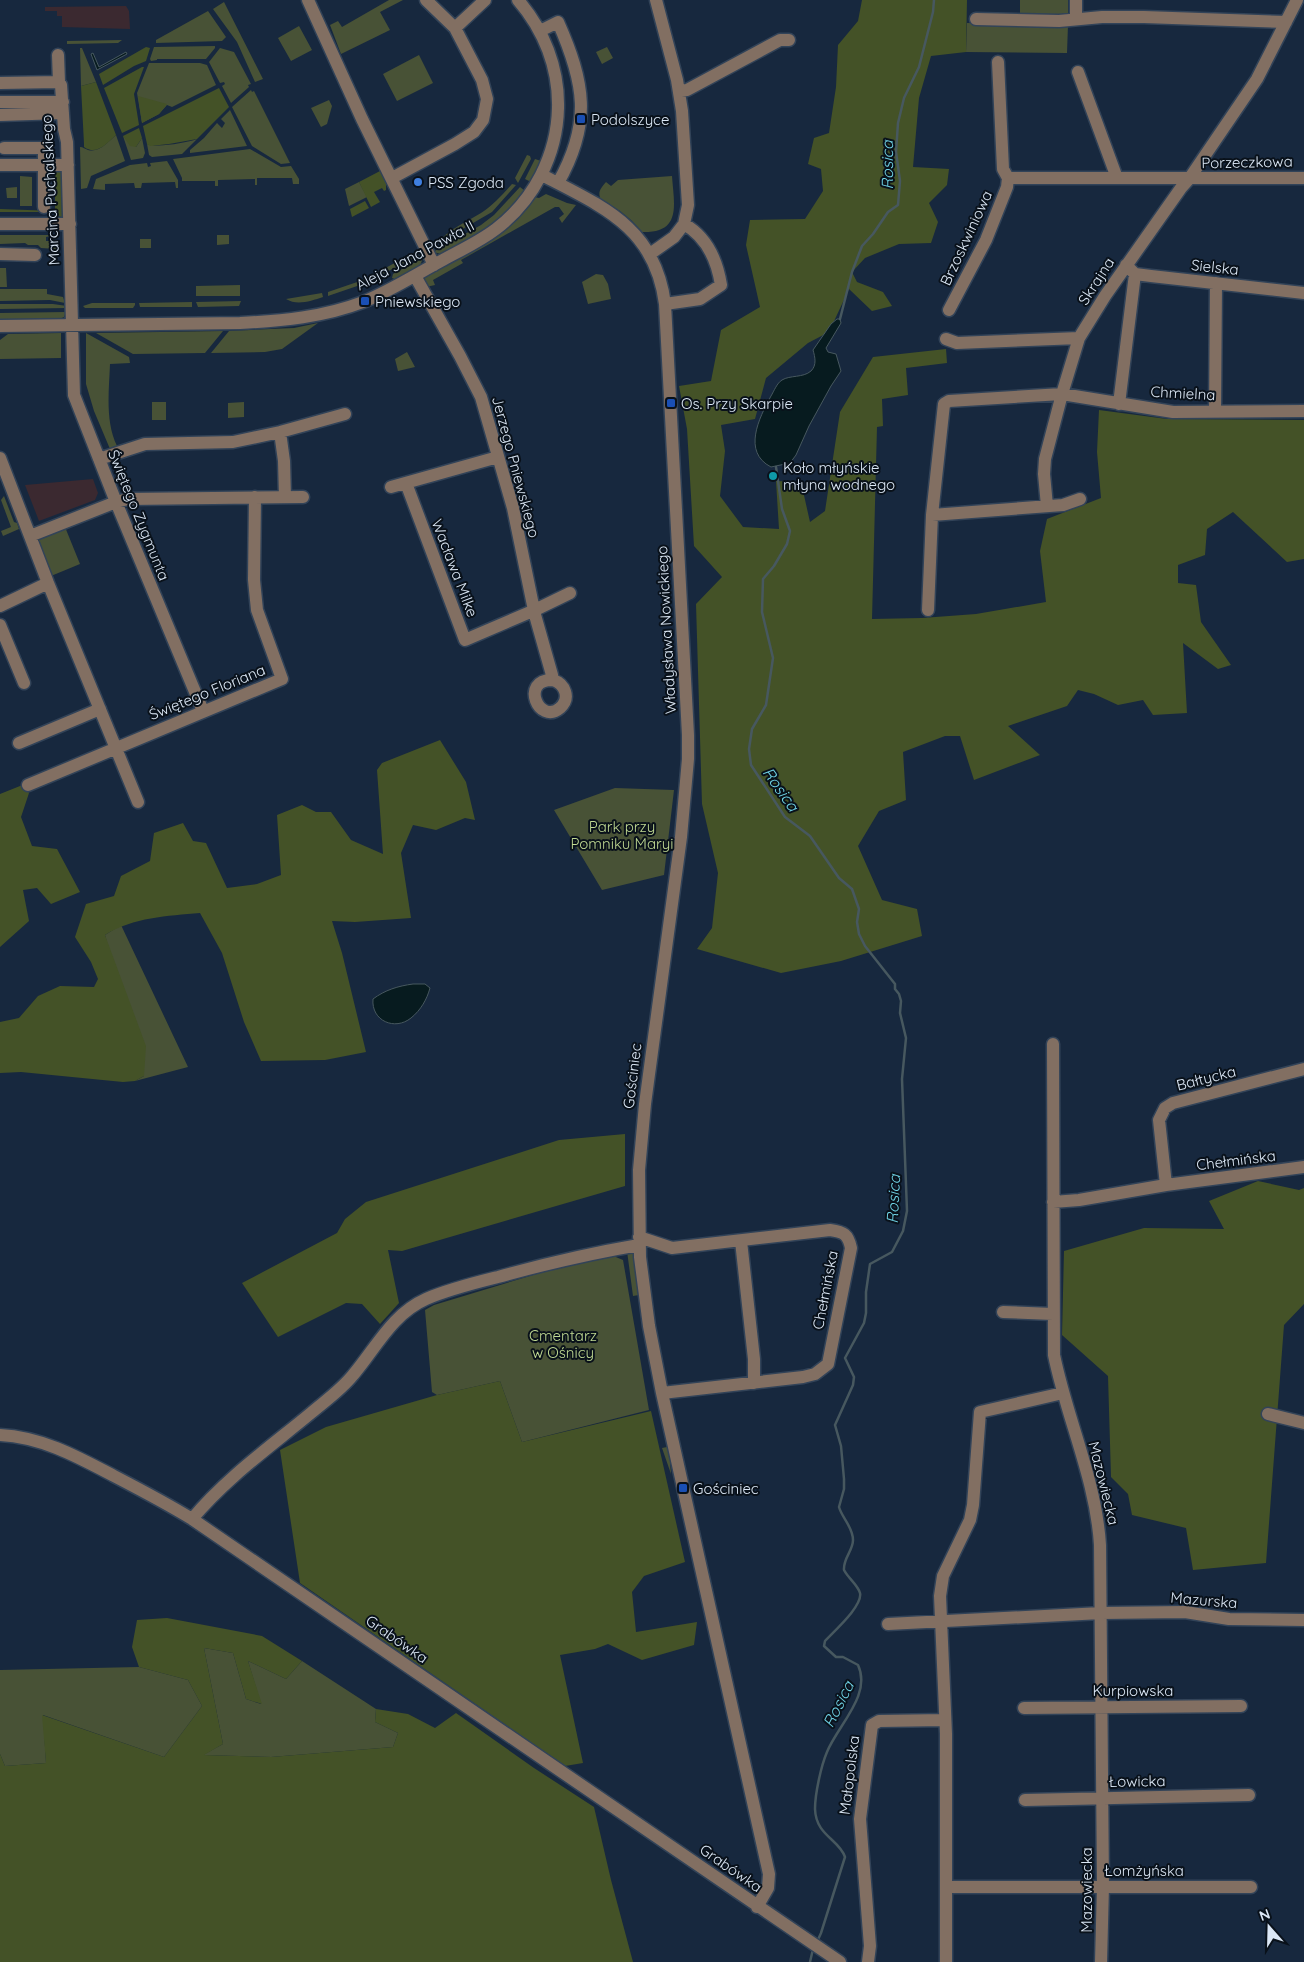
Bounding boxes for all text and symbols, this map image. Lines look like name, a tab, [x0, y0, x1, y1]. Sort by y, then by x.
place label: Podolszyce	[591, 110, 669, 129]
marker: Podolszyce	[575, 113, 587, 125]
street label: Marcina Puchalskiego	[37, 114, 63, 266]
water label: Rosica	[877, 139, 897, 190]
street label: Porzeczkowa	[1201, 152, 1293, 172]
place label: PSS Zgoda	[428, 173, 504, 192]
marker: PSS Zgoda	[412, 176, 424, 188]
street label: Brzoskwiniowa	[936, 188, 996, 288]
street label: Aleja Jana Pawła II	[352, 216, 478, 294]
street label: Skrajna	[1074, 254, 1118, 308]
street label: Sielska	[1190, 255, 1240, 279]
place label: Pniewskiego	[375, 292, 460, 311]
marker: Pniewskiego	[359, 295, 371, 307]
street label: Chmielna	[1150, 382, 1216, 404]
street label: Jerzego Pniewskiego	[488, 394, 544, 540]
place label: Os. Przy Skarpie	[681, 394, 793, 413]
marker: Os. Przy Skarpie	[665, 397, 677, 409]
street label: Świętego Zygmunta	[104, 447, 174, 583]
place label: Koło młyńskie młyna wodnego	[783, 458, 895, 494]
marker: Koło młyńskie młyna wodnego	[767, 470, 779, 482]
street label: Wacława Milke	[428, 516, 482, 620]
street label: Władysława Nowickiego	[652, 545, 680, 715]
street label: Świętego Floriana	[146, 660, 268, 724]
water label: Rosica	[759, 763, 804, 816]
park label: Park przy Pomniku Maryi	[571, 817, 674, 853]
street label: Gościniec	[619, 1042, 645, 1110]
street label: Bałtycka	[1174, 1061, 1238, 1095]
street label: Chełmińska	[1195, 1146, 1277, 1174]
water label: Rosica	[882, 1173, 904, 1224]
street label: Chełmińska	[808, 1249, 842, 1331]
park label: Cmentarz w Ośnicy	[529, 1326, 597, 1362]
street label: Mazowiecka	[1084, 1439, 1124, 1527]
place label: Gościniec	[693, 1479, 759, 1498]
marker: Gościniec	[677, 1482, 689, 1494]
street label: Mazurska	[1170, 1588, 1238, 1612]
street label: Grabówka	[362, 1611, 432, 1667]
water label: Rosica	[818, 1676, 859, 1730]
street label: Kurpiowska	[1093, 1681, 1173, 1700]
street label: Małopolska	[835, 1734, 863, 1816]
street label: Łowicka	[1108, 1771, 1166, 1791]
street label: Grabówka	[696, 1840, 766, 1896]
street label: Mazowiecka	[1077, 1847, 1096, 1933]
street label: Łomżyńska	[1104, 1861, 1184, 1880]
north arrow	[1244, 1902, 1294, 1952]
text: N	[1257, 1905, 1272, 1925]

